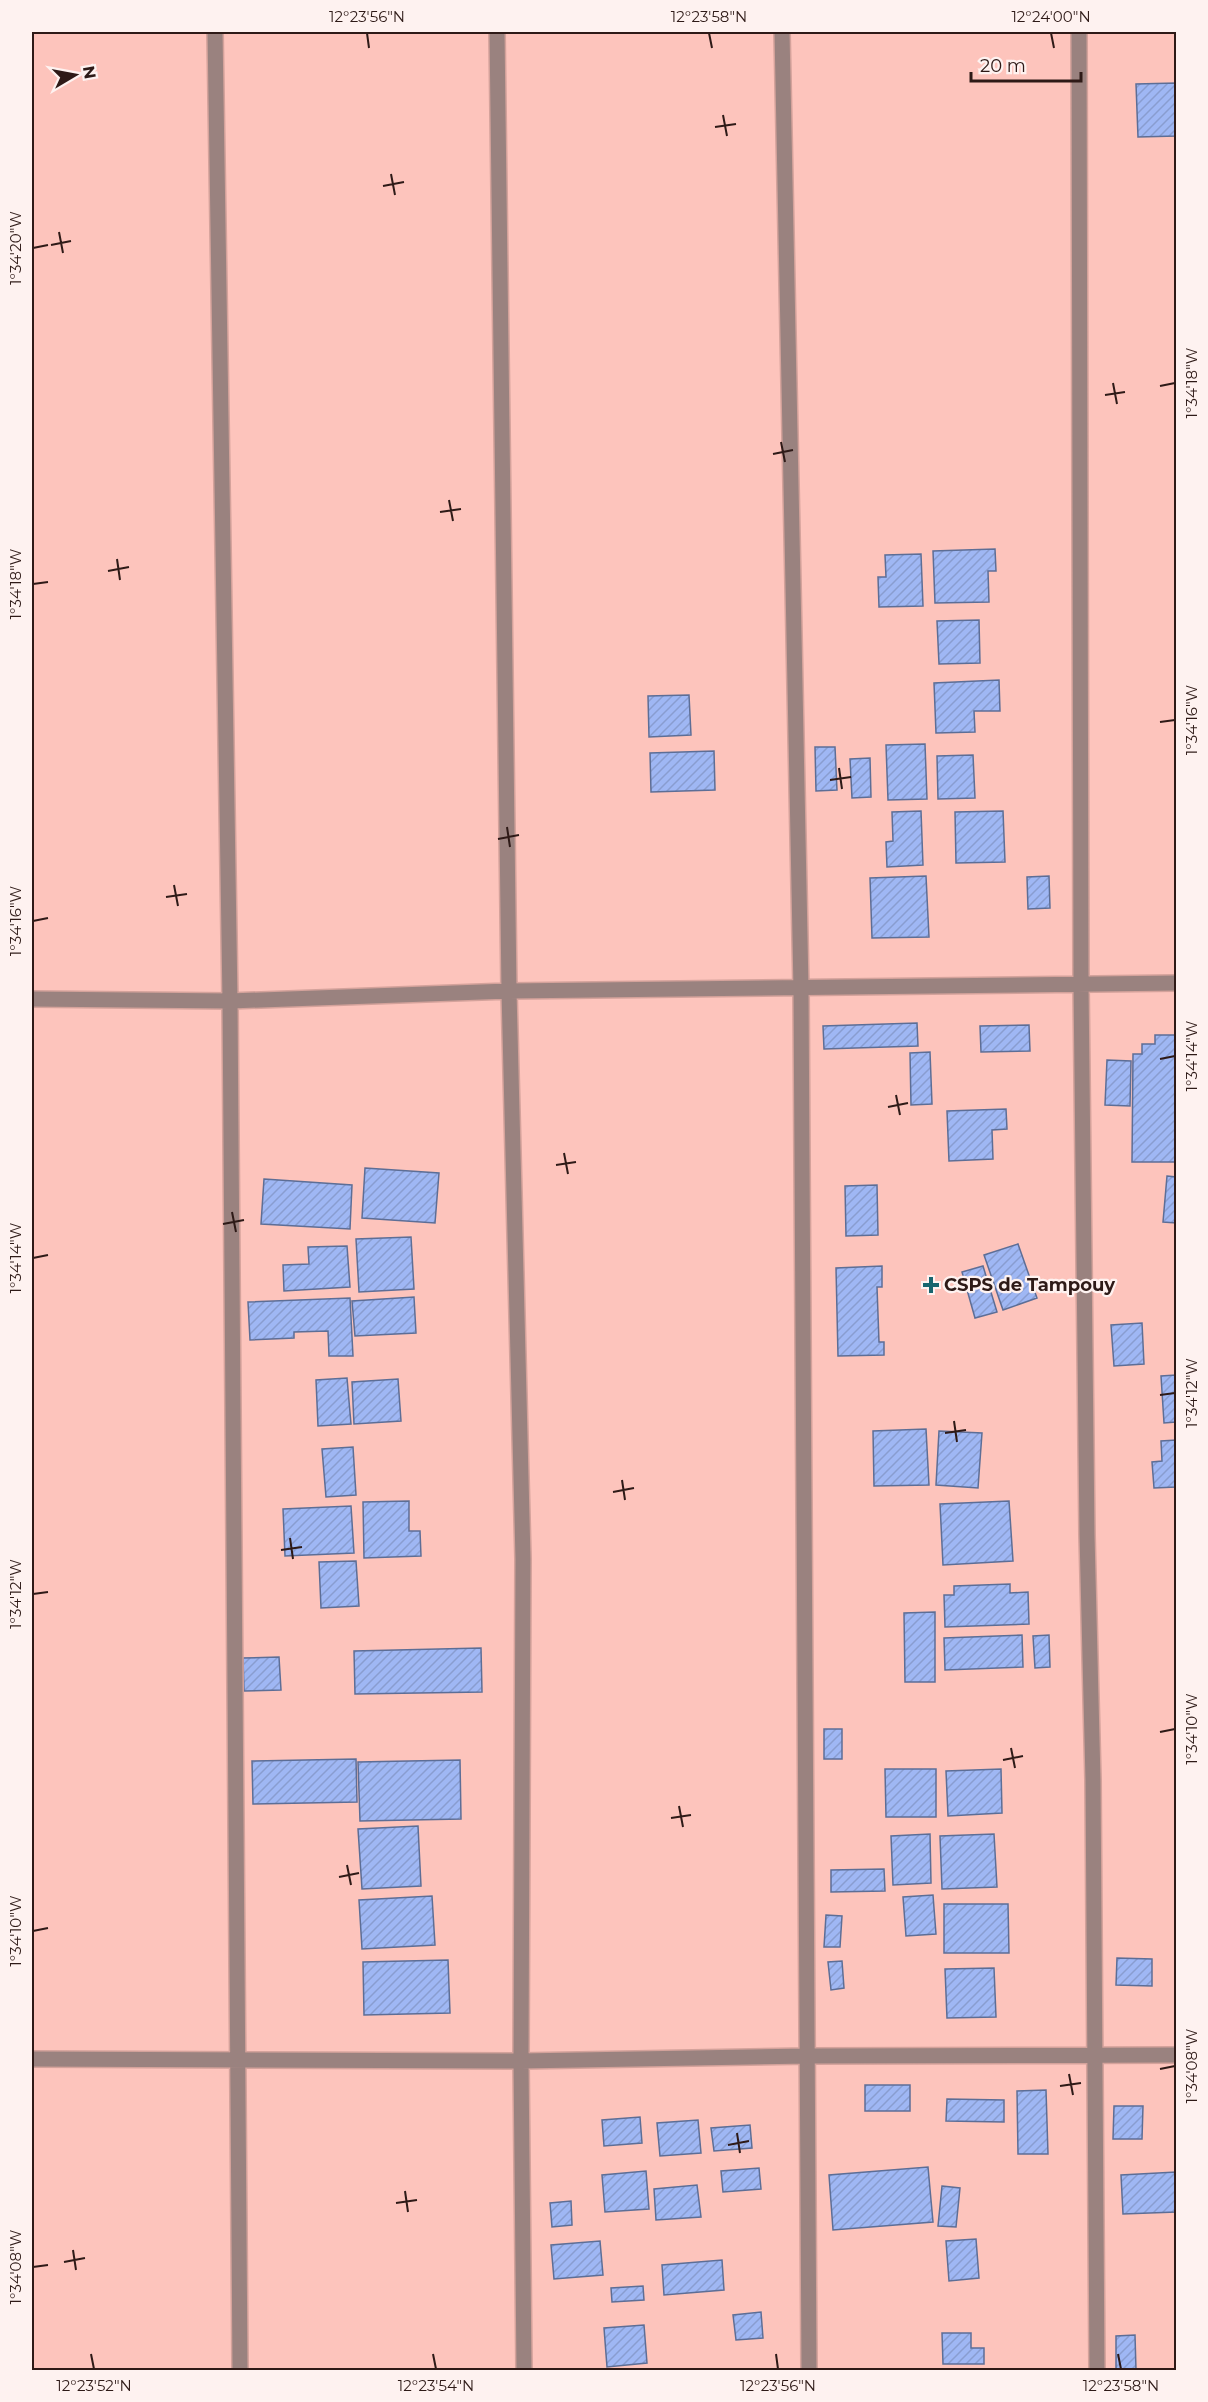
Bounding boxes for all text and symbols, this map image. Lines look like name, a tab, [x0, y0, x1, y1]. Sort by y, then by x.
text: 12°23'56"N	[329, 7, 405, 26]
text: 12°23'58"N	[671, 7, 747, 26]
text: 12°24'00"N	[1011, 7, 1091, 26]
north arrow	[45, 45, 105, 105]
scale bar	[971, 45, 1080, 83]
text: 20 m	[980, 55, 1026, 77]
text: N	[79, 64, 100, 81]
text: 1°34'20"W	[6, 211, 25, 285]
text: 1°34'18"W	[1182, 347, 1201, 418]
text: 1°34'18"W	[6, 548, 25, 619]
text: 1°34'16"W	[1182, 685, 1201, 755]
text: 1°34'16"W	[6, 886, 25, 956]
text: 1°34'14"W	[1182, 1020, 1201, 1091]
text: 1°34'14"W	[6, 1222, 25, 1293]
place label: CSPS de Tampouy	[944, 1274, 1115, 1296]
marker: CSPS de Tampouy	[922, 1276, 940, 1294]
text: 1°34'12"W	[1182, 1358, 1201, 1428]
text: 1°34'12"W	[6, 1559, 25, 1629]
text: 1°34'10"W	[1182, 1693, 1201, 1765]
text: 1°34'10"W	[6, 1895, 25, 1967]
text: 1°34'08"W	[1182, 2028, 1201, 2103]
text: 1°34'08"W	[6, 2229, 25, 2304]
text: 12°23'52"N	[56, 2376, 132, 2395]
text: 12°23'54"N	[398, 2376, 474, 2395]
text: 12°23'56"N	[740, 2376, 816, 2395]
text: 12°23'58"N	[1083, 2376, 1159, 2395]

